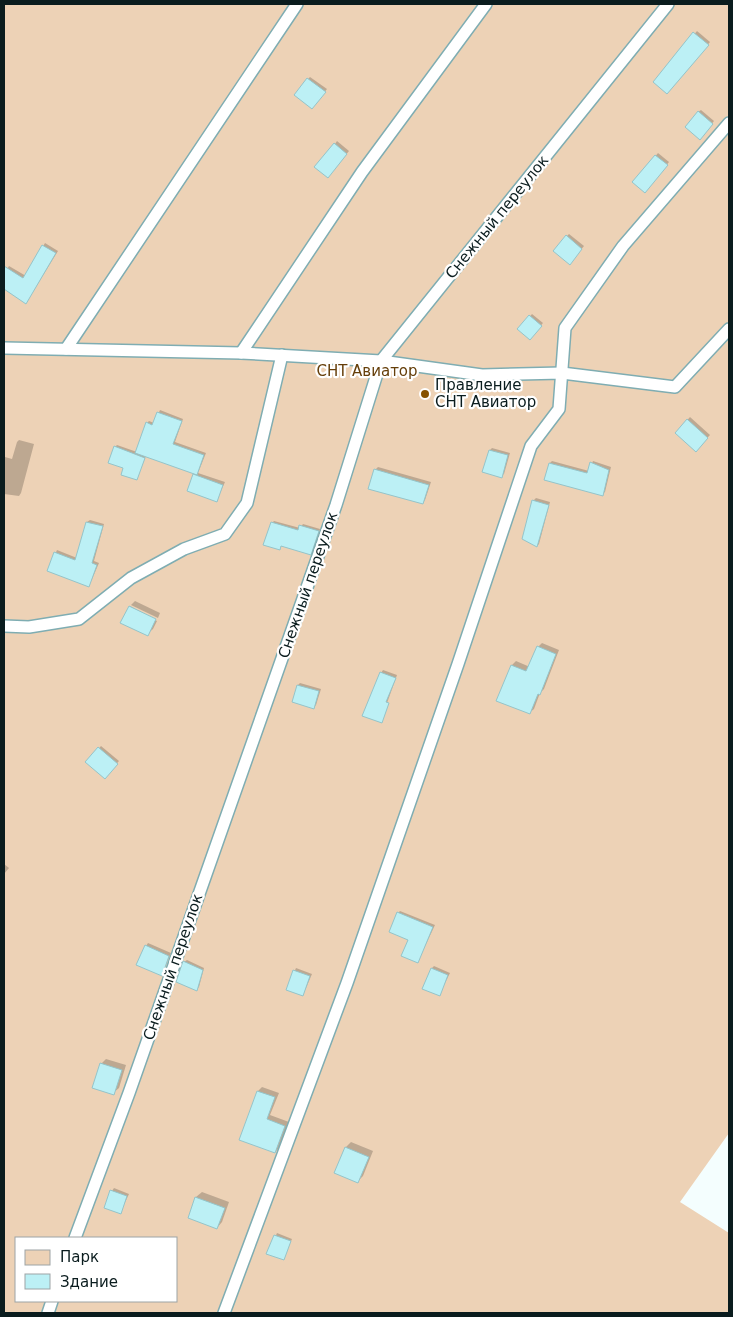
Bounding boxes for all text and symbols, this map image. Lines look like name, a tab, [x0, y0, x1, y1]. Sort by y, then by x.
street label: Снежный переулок	[442, 152, 552, 282]
park label: СНТ Авиатор	[316, 362, 418, 380]
place label: Правление СНТ Авиатор	[435, 376, 536, 411]
marker: Правление СНТ Авиатор	[419, 388, 431, 400]
street label: Снежный переулок	[274, 509, 342, 661]
street label: Снежный переулок	[139, 891, 207, 1043]
legend	[15, 1237, 178, 1302]
text: Парк	[60, 1248, 99, 1266]
text: Здание	[60, 1273, 118, 1291]

